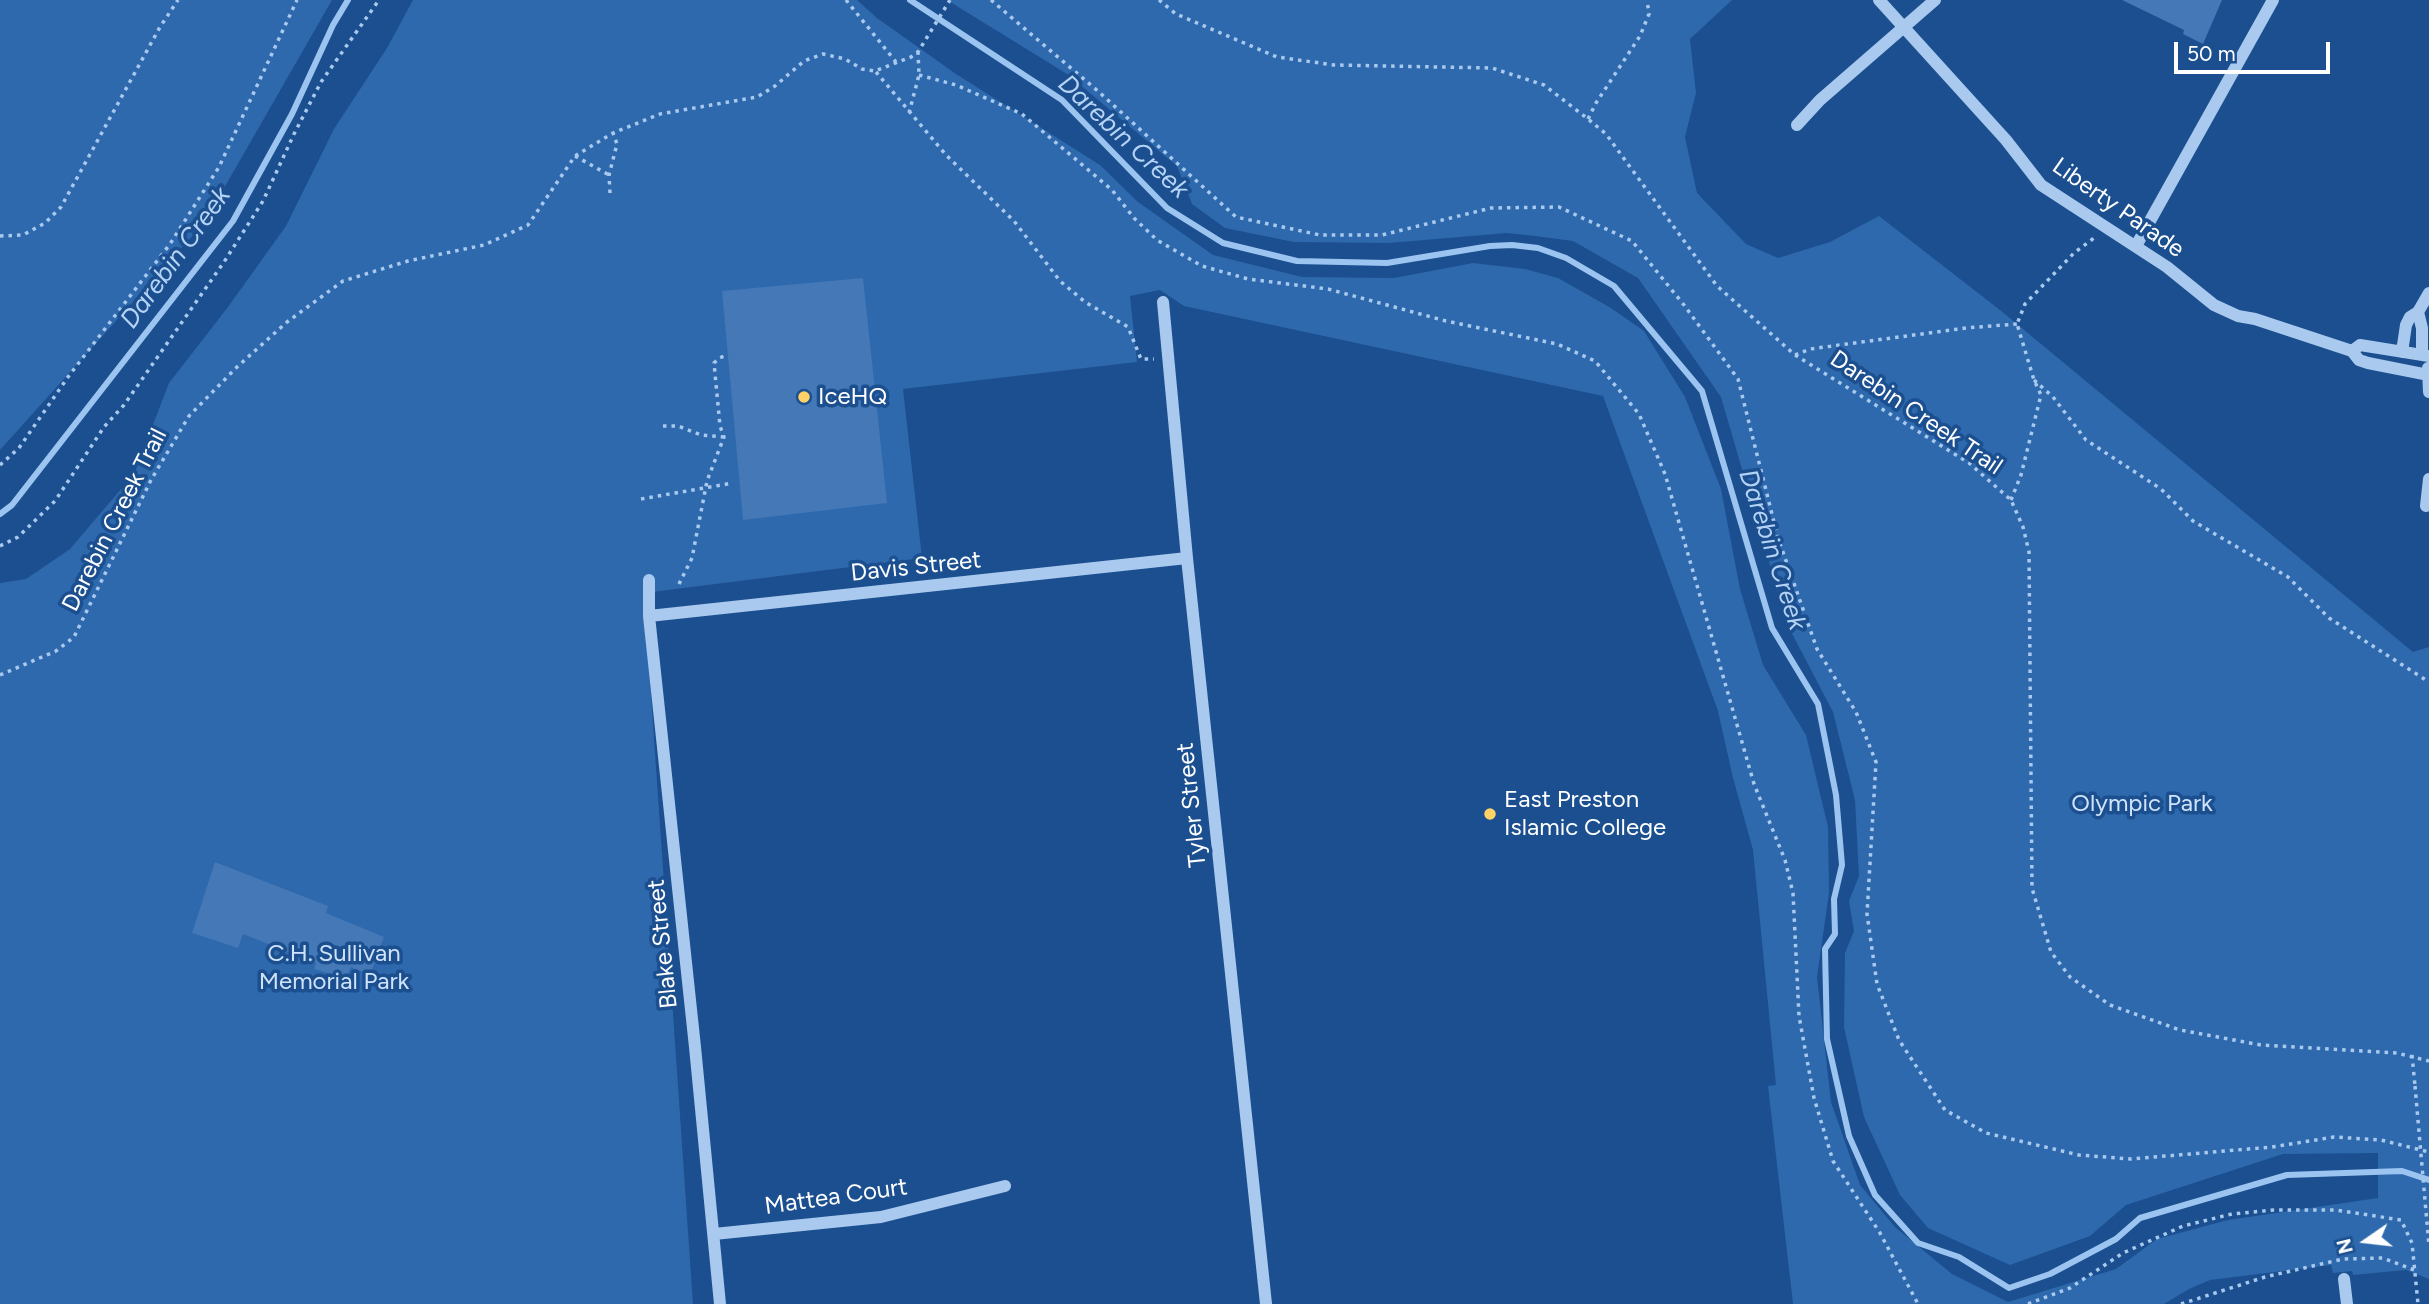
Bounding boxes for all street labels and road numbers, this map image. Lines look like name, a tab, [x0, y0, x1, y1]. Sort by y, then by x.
street label: Liberty Parade	[2047, 152, 2189, 264]
street label: Darebin Creek Trail	[1824, 345, 2008, 481]
street label: Darebin Creek Trail	[56, 424, 174, 616]
street label: Davis Street	[849, 546, 983, 588]
street label: Tyler Street	[1171, 741, 1213, 869]
street label: Blake Street	[642, 878, 684, 1010]
street label: Mattea Court	[763, 1173, 909, 1221]

